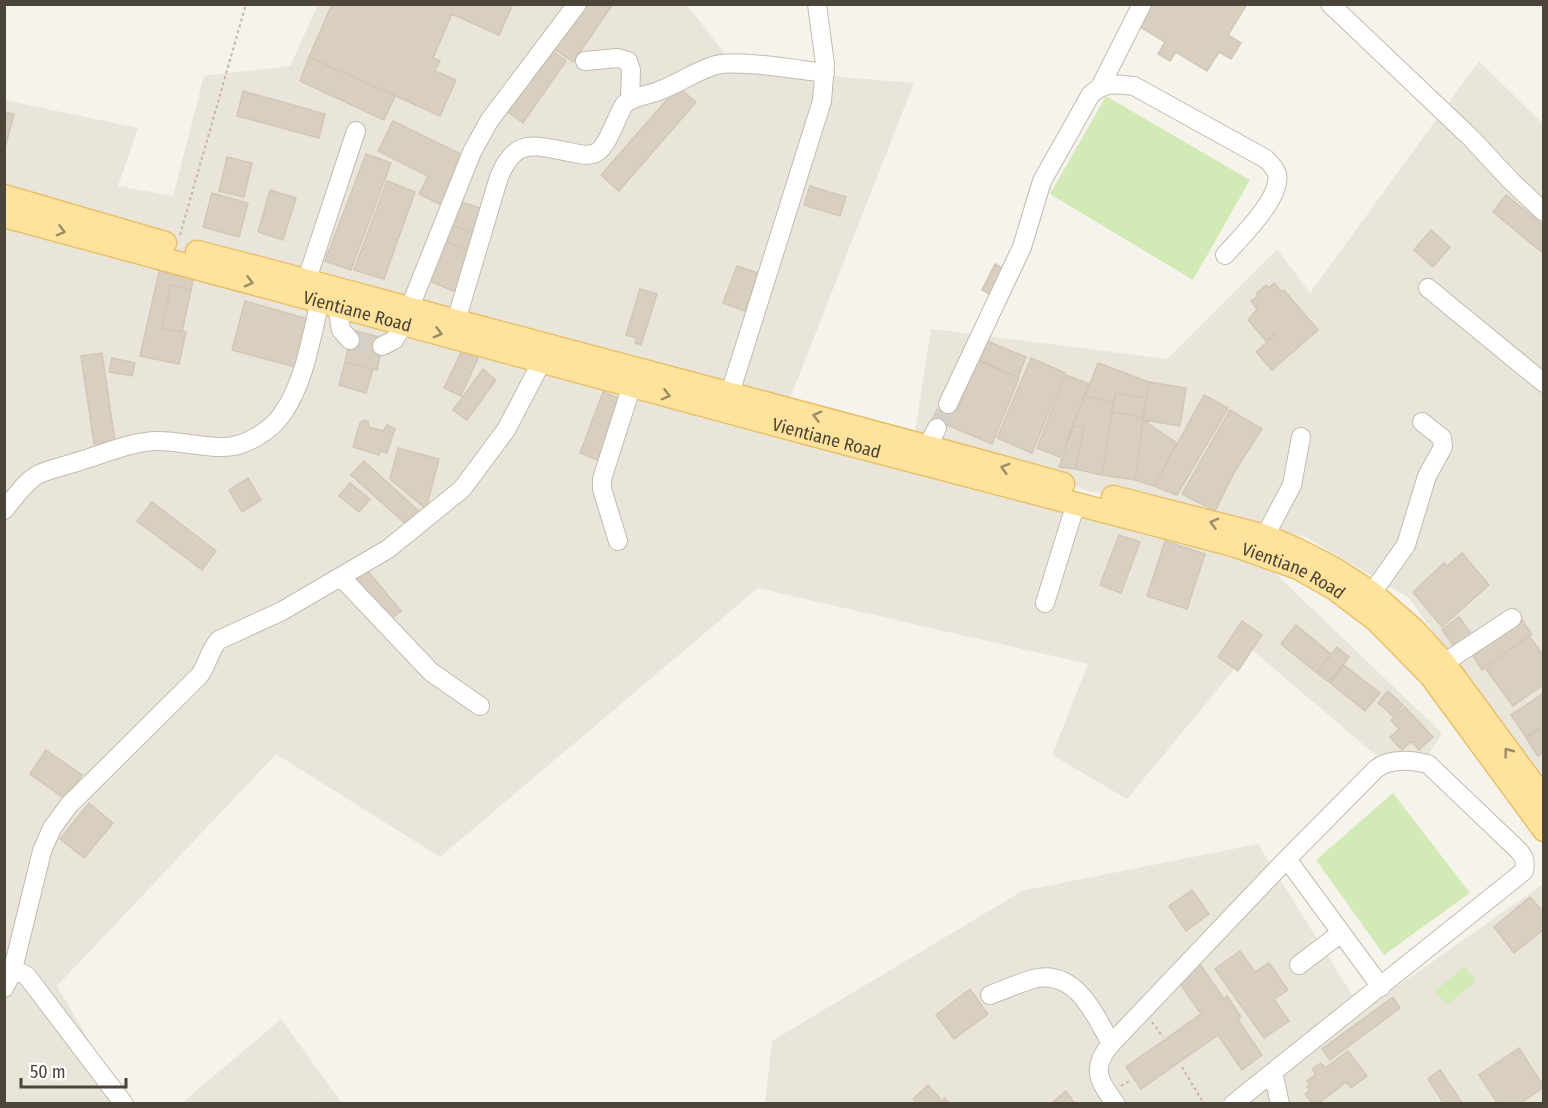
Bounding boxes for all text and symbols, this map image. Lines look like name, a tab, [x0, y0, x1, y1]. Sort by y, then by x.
one-way arrow	[55, 224, 66, 236]
one-way arrow	[244, 274, 254, 287]
street label: Vientiane Road	[301, 286, 414, 337]
one-way arrow	[432, 325, 442, 338]
one-way arrow	[661, 387, 671, 400]
one-way arrow	[813, 411, 823, 423]
street label: Vientiane Road	[770, 413, 883, 463]
one-way arrow	[1001, 462, 1011, 475]
one-way arrow	[1209, 517, 1219, 530]
street label: Vientiane Road	[1239, 538, 1350, 604]
one-way arrow	[1505, 747, 1516, 758]
scale bar	[21, 1051, 126, 1089]
text: 50 m	[30, 1061, 66, 1083]

